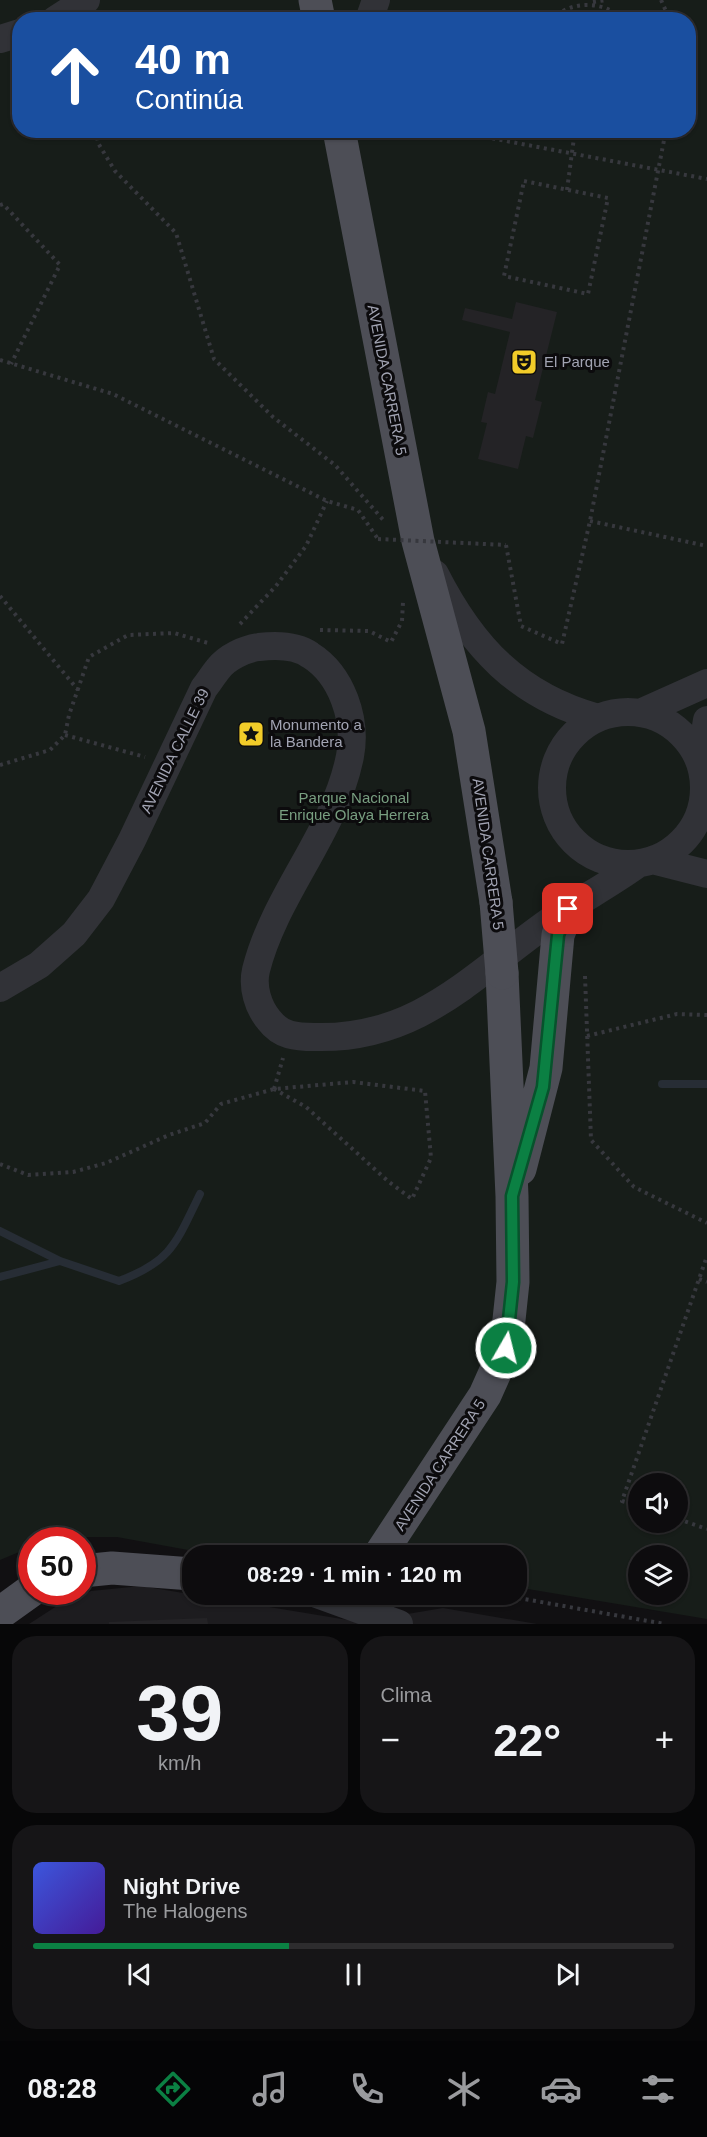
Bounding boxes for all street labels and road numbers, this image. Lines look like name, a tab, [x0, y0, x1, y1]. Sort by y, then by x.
street label: AVENIDA CARRERA 5	[365, 303, 410, 457]
street label: AVENIDA CALLE 39	[137, 686, 212, 816]
street label: AVENIDA CARRERA 5	[469, 777, 508, 931]
street label: AVENIDA CARRERA 5	[391, 1396, 488, 1534]

